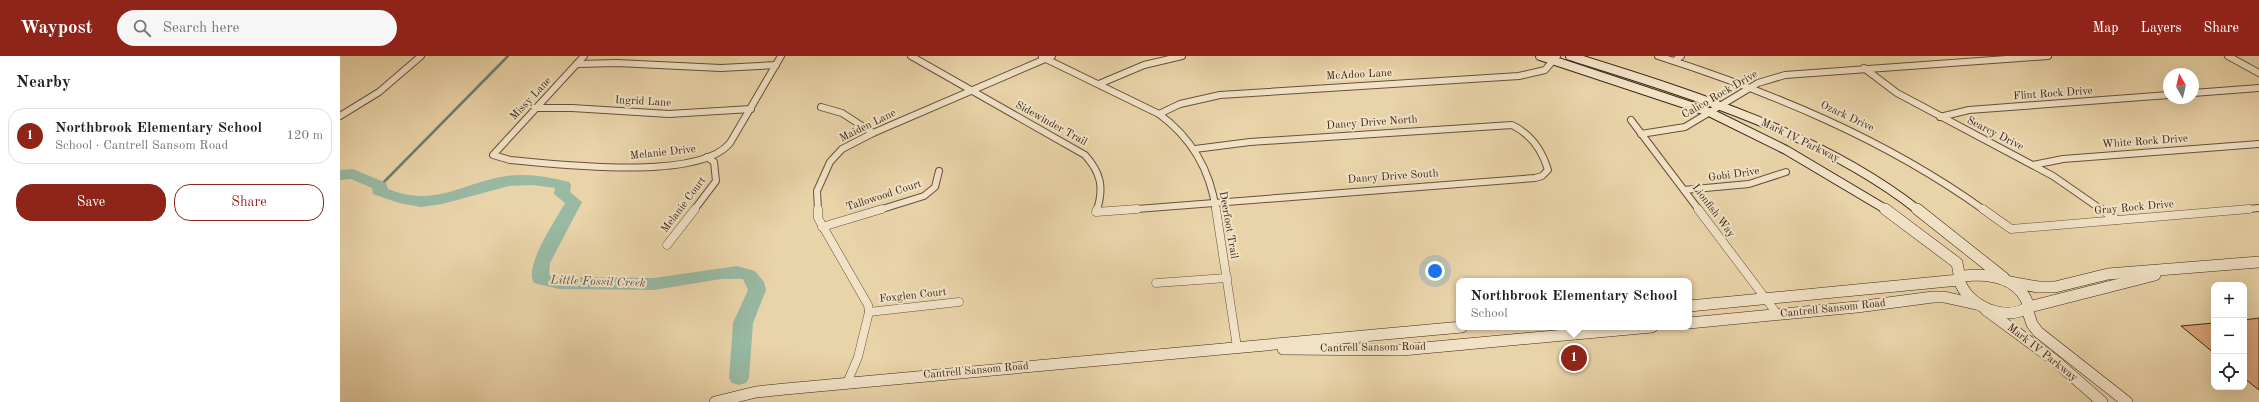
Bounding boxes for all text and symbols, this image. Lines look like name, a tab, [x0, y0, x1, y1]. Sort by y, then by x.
search box	[117, 10, 397, 46]
icon: search	[131, 17, 153, 39]
text: Waypost	[20, 19, 93, 38]
text: Search here	[163, 21, 239, 36]
text: Map	[2093, 21, 2119, 35]
text: Layers	[2141, 21, 2182, 35]
text: Share	[2204, 21, 2239, 35]
street label: McAdoo Lane	[1326, 68, 1392, 82]
north arrow	[2163, 68, 2199, 104]
street label: Calico Rock Drive	[1680, 69, 1760, 121]
text: Nearby	[16, 74, 71, 91]
street label: Missy Lane	[508, 75, 554, 123]
street label: Flint Rock Drive	[2013, 86, 2093, 102]
street label: Ingrid Lane	[615, 95, 671, 109]
street label: Sidewinder Trail	[1013, 100, 1089, 148]
street label: Ozark Drive	[1819, 100, 1875, 134]
street label: Maiden Lane	[838, 108, 898, 144]
street label: Dancy Drive North	[1326, 114, 1418, 132]
street label: Searcy Drive	[1965, 115, 2025, 153]
street label: Mark IV Parkway	[1759, 117, 1841, 165]
text: Northbrook Elementary School	[55, 121, 262, 136]
text: 1	[26, 129, 34, 142]
text: 120 m	[286, 129, 323, 142]
street label: White Rock Drive	[2102, 134, 2188, 150]
text: School · Cantrell Sansom Road	[55, 139, 228, 152]
street label: Melanie Drive	[630, 144, 696, 162]
street label: Gobi Drive	[1708, 166, 1760, 184]
street label: Dancy Drive South	[1347, 168, 1439, 186]
street label: Melanie Court	[660, 175, 709, 235]
street label: Tallowood Court	[845, 179, 923, 213]
street label: Lionfish Way	[1690, 182, 1737, 240]
button: Save	[16, 184, 166, 221]
button: Share	[174, 184, 324, 221]
street label: Deerfoot Trail	[1217, 190, 1239, 260]
street label: Gray Rock Drive	[2094, 199, 2174, 217]
your location	[1425, 261, 1445, 281]
water label: Little Fossil Creek	[549, 274, 646, 290]
popup	[1456, 278, 1692, 330]
map controls	[2211, 282, 2247, 390]
button: +	[2211, 282, 2247, 318]
street label: Foxglen Court	[879, 287, 947, 305]
text: Northbrook Elementary School	[1470, 289, 1678, 304]
street label: Cantrell Sansom Road	[1780, 298, 1887, 320]
text: School	[1470, 307, 1508, 320]
button: −	[2211, 318, 2247, 354]
street label: Mark IV Parkway	[2005, 322, 2079, 384]
street label: Cantrell Sansom Road	[1320, 342, 1426, 354]
pin: 1	[1561, 343, 1587, 373]
button: locate	[2211, 354, 2247, 390]
street label: Cantrell Sansom Road	[923, 361, 1029, 381]

